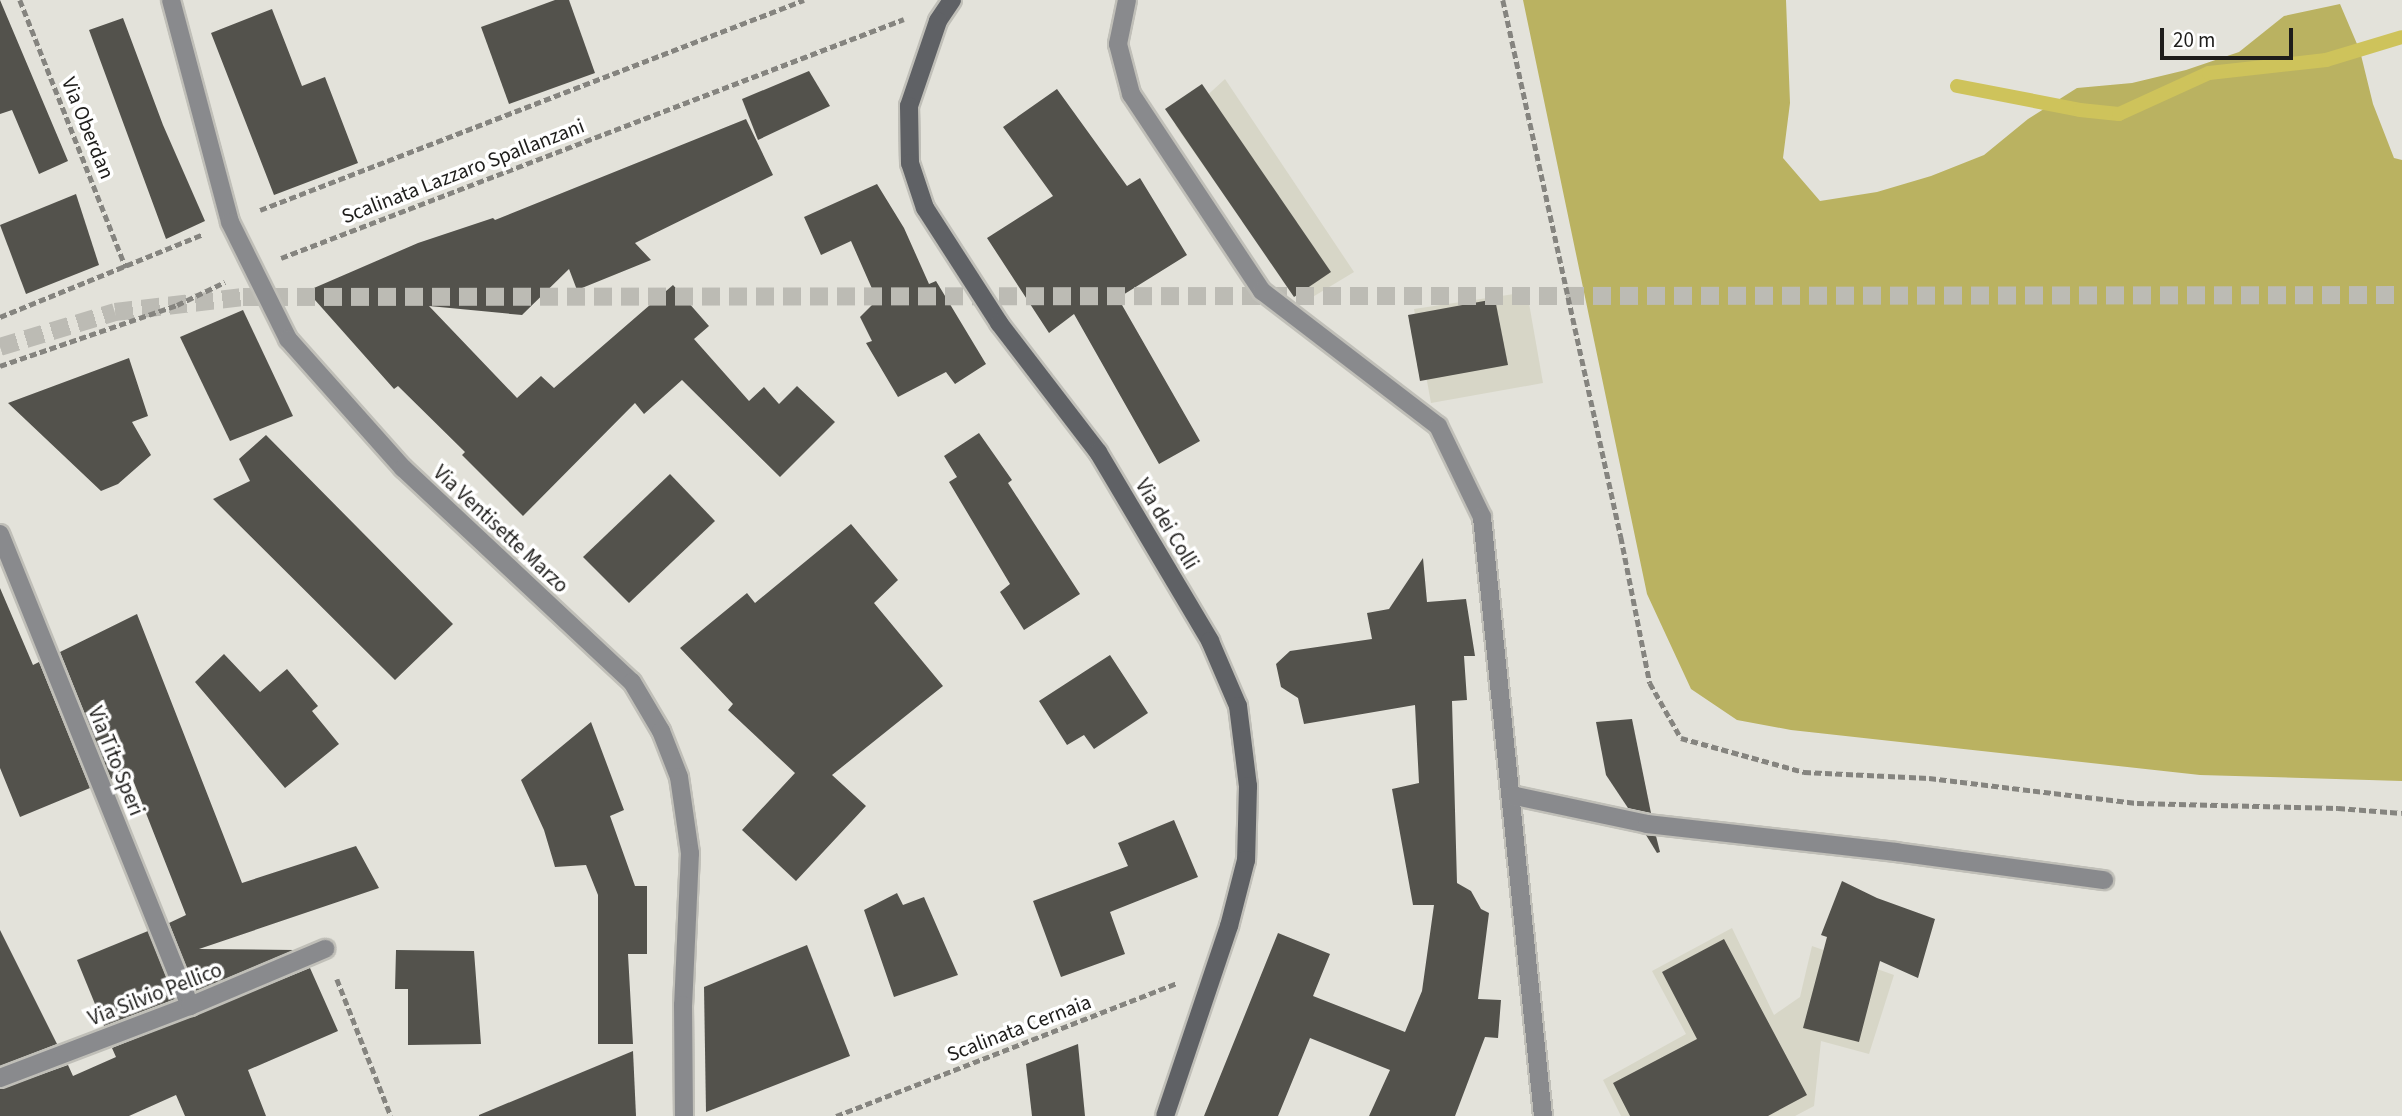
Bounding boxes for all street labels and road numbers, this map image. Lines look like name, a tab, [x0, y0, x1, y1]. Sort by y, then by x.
street label: Via Oberdan	[56, 73, 120, 183]
street label: Scalinata Lazzaro Spallanzani	[338, 113, 588, 229]
street label: Via Ventisette Marzo	[428, 460, 574, 598]
street label: Via dei Colli	[1130, 474, 1204, 574]
street label: Via Tito Speri	[83, 703, 149, 819]
street label: Via Silvio Pellico	[85, 957, 225, 1031]
street label: Scalinata Cernaia	[943, 989, 1095, 1067]

